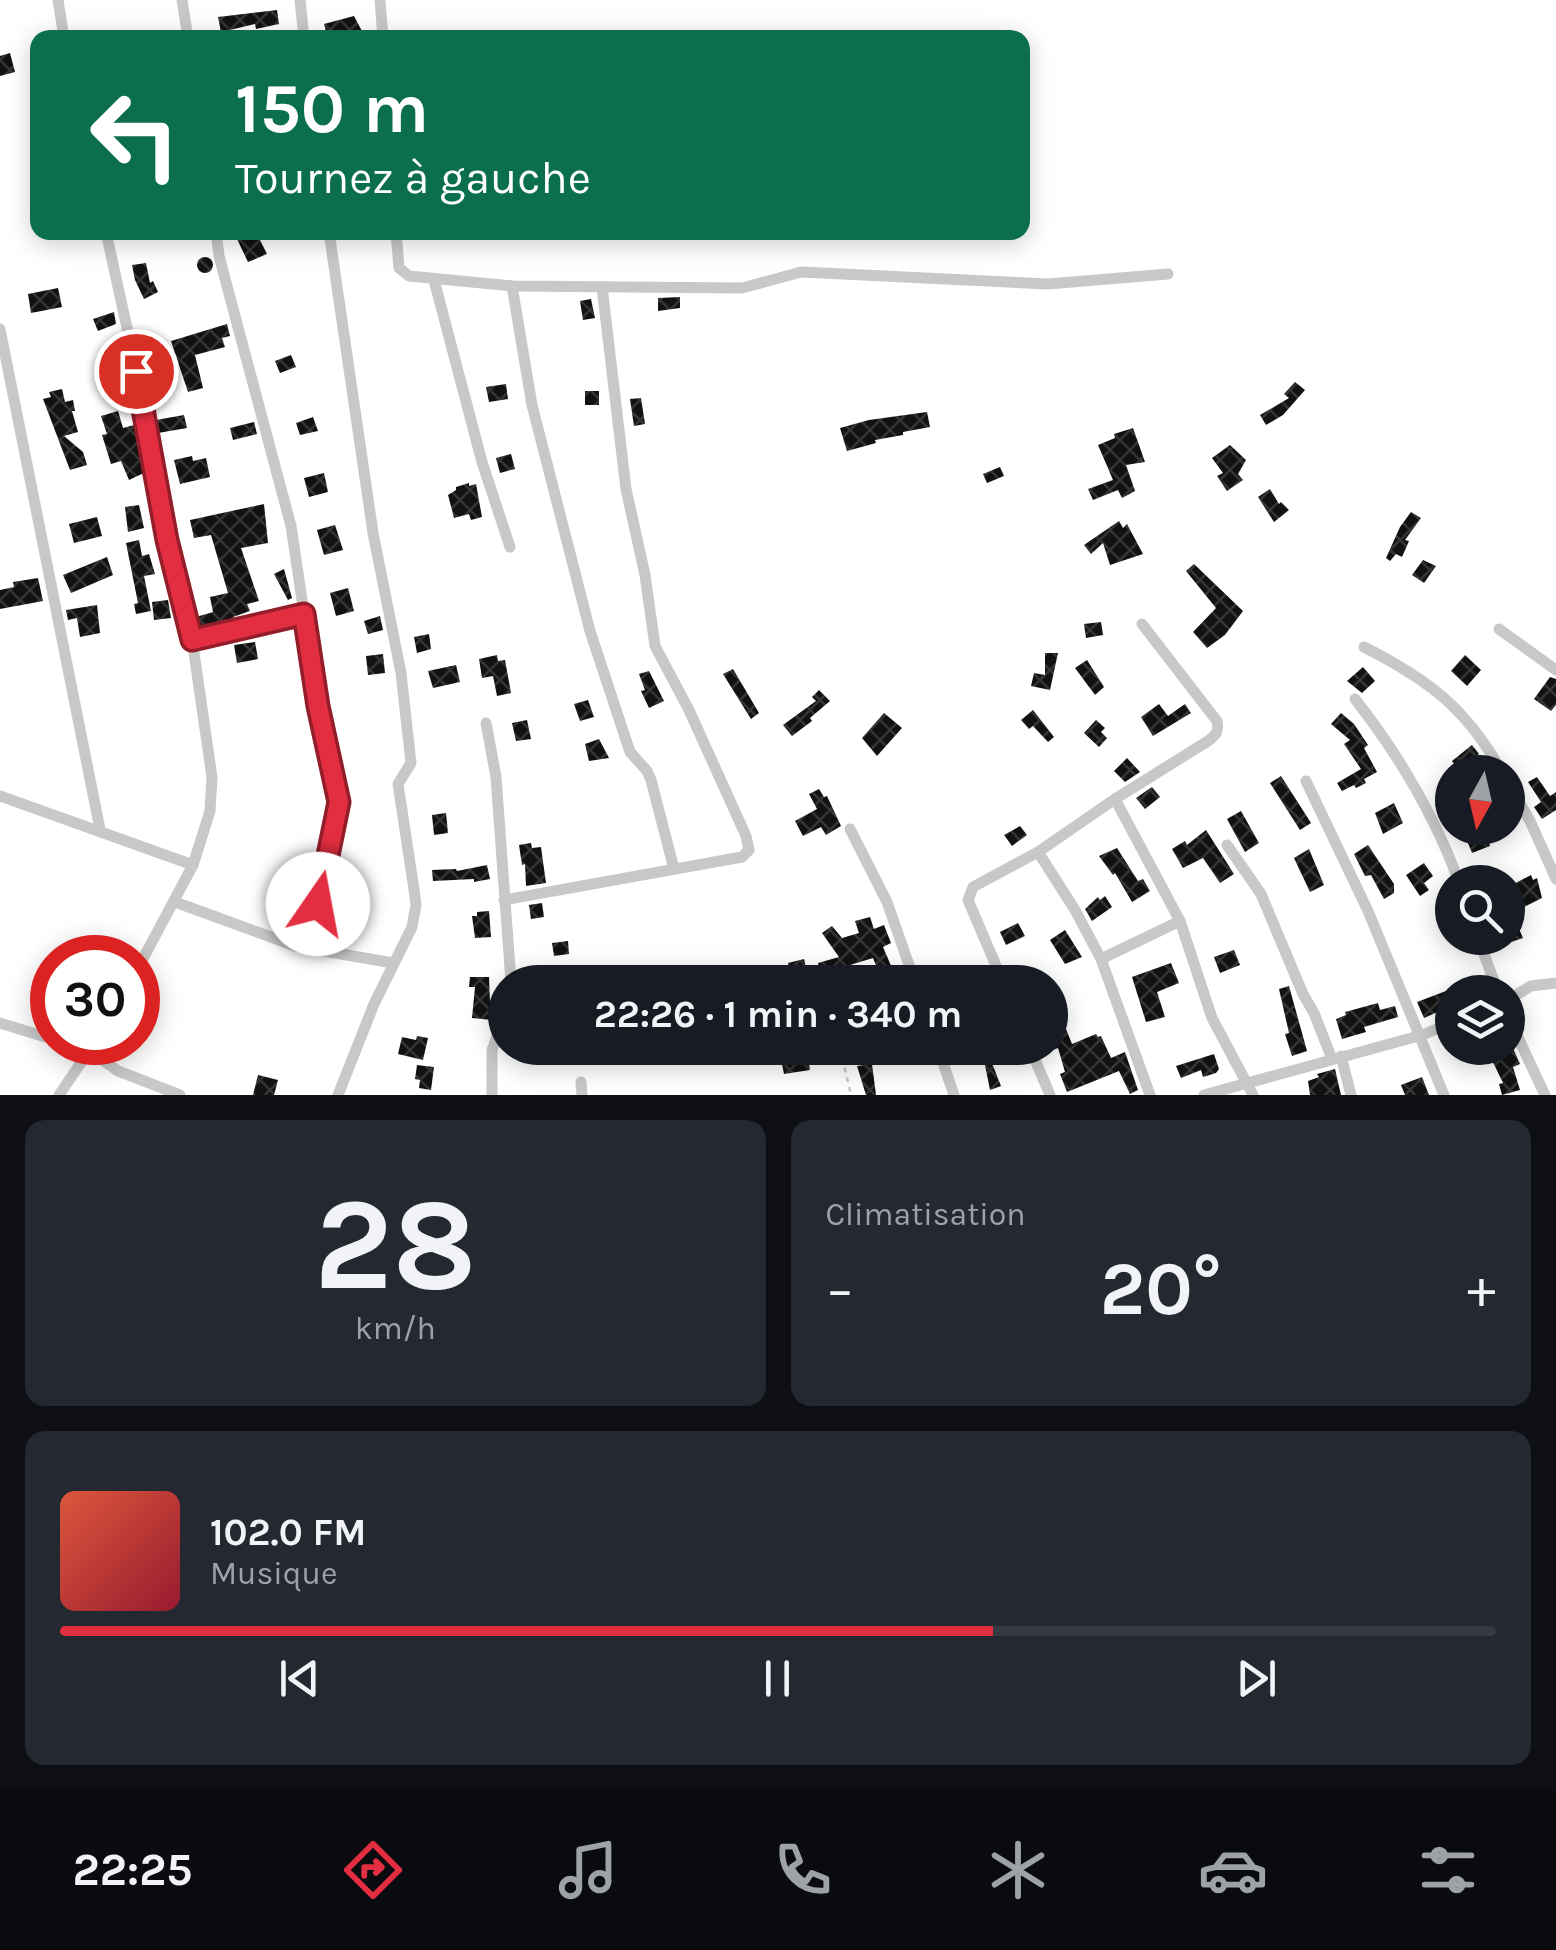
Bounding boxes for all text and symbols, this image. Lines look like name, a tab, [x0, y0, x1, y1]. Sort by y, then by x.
text: 150 m	[235, 68, 429, 150]
icon: left	[70, 70, 200, 200]
text: Tournez à gauche	[235, 152, 591, 204]
pin	[94, 329, 179, 414]
icon: arrive	[109, 344, 164, 399]
north arrow	[1435, 755, 1525, 845]
map controls	[1435, 755, 1525, 1065]
position arrow	[266, 852, 370, 956]
button: search	[1435, 865, 1525, 955]
speed limit sign: 30	[30, 935, 160, 1065]
button: layers	[1435, 975, 1525, 1065]
text: 22:26 · 1 min · 340 m	[594, 992, 962, 1037]
text: 28	[314, 1169, 477, 1321]
text: Climatisation	[826, 1196, 1026, 1233]
text: 20°	[1100, 1245, 1222, 1333]
text: −	[826, 1257, 854, 1321]
text: +	[1467, 1257, 1496, 1321]
text: km/h	[355, 1310, 436, 1347]
text: 102.0 FM	[210, 1510, 366, 1555]
text: Musique	[210, 1555, 337, 1592]
icon: previous	[272, 1651, 327, 1706]
icon: pause	[750, 1651, 805, 1706]
icon: next	[1229, 1651, 1284, 1706]
icon: directions	[338, 1835, 408, 1905]
icon: music	[553, 1835, 623, 1905]
icon: phone	[768, 1835, 838, 1905]
icon: climate	[983, 1835, 1053, 1905]
icon: car	[1198, 1835, 1268, 1905]
icon: filters	[1413, 1835, 1483, 1905]
text: 22:25	[73, 1844, 193, 1896]

